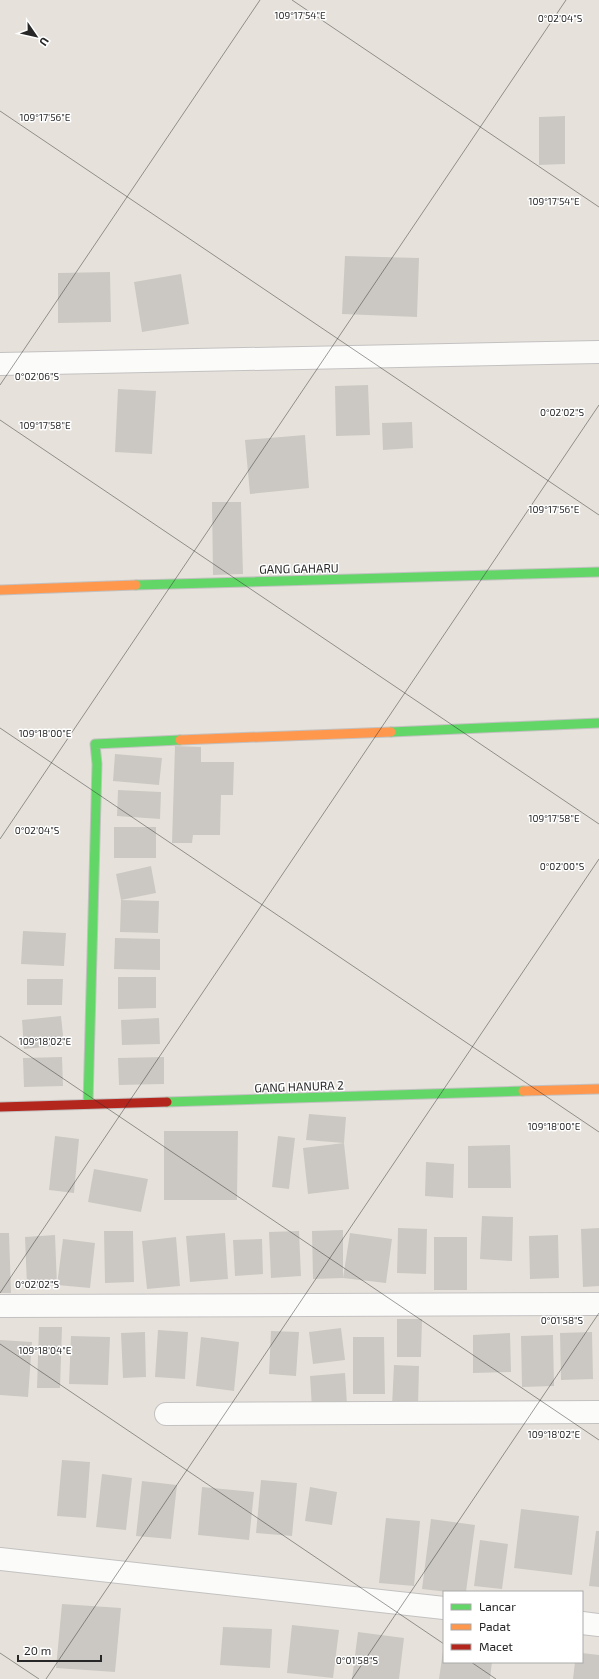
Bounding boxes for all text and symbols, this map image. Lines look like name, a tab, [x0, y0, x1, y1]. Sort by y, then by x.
text: 109°17'54"E	[274, 9, 326, 21]
text: 0°02'04"S	[538, 12, 583, 24]
north arrow	[16, 16, 56, 56]
text: U	[37, 35, 52, 49]
text: 109°17'56"E	[20, 111, 71, 123]
text: 109°17'54"E	[528, 195, 580, 207]
text: 0°02'06"S	[15, 370, 60, 382]
text: 0°02'02"S	[540, 406, 584, 418]
text: 109°17'58"E	[19, 419, 71, 431]
text: 109°17'56"E	[529, 503, 580, 515]
street label: GANG GAHARU	[259, 560, 339, 576]
text: 109°18'00"E	[19, 727, 72, 739]
text: 109°17'58"E	[528, 812, 580, 824]
text: 0°02'04"S	[15, 824, 60, 836]
text: 0°02'00"S	[540, 860, 585, 872]
text: 109°18'02"E	[19, 1035, 72, 1047]
street label: GANG HANURA 2	[254, 1077, 344, 1095]
text: 109°18'00"E	[528, 1120, 581, 1132]
text: 0°02'02"S	[15, 1278, 59, 1290]
text: 0°01'58"S	[541, 1314, 584, 1326]
text: 109°18'04"E	[19, 1344, 72, 1356]
text: 109°18'02"E	[528, 1428, 581, 1440]
legend	[443, 1591, 583, 1663]
text: Lancar	[479, 1599, 516, 1613]
text: Padat	[479, 1619, 511, 1633]
scale bar	[18, 1637, 101, 1663]
text: Macet	[479, 1639, 513, 1653]
text: 20 m	[24, 1643, 51, 1657]
text: 0°01'58"S	[336, 1654, 379, 1666]

